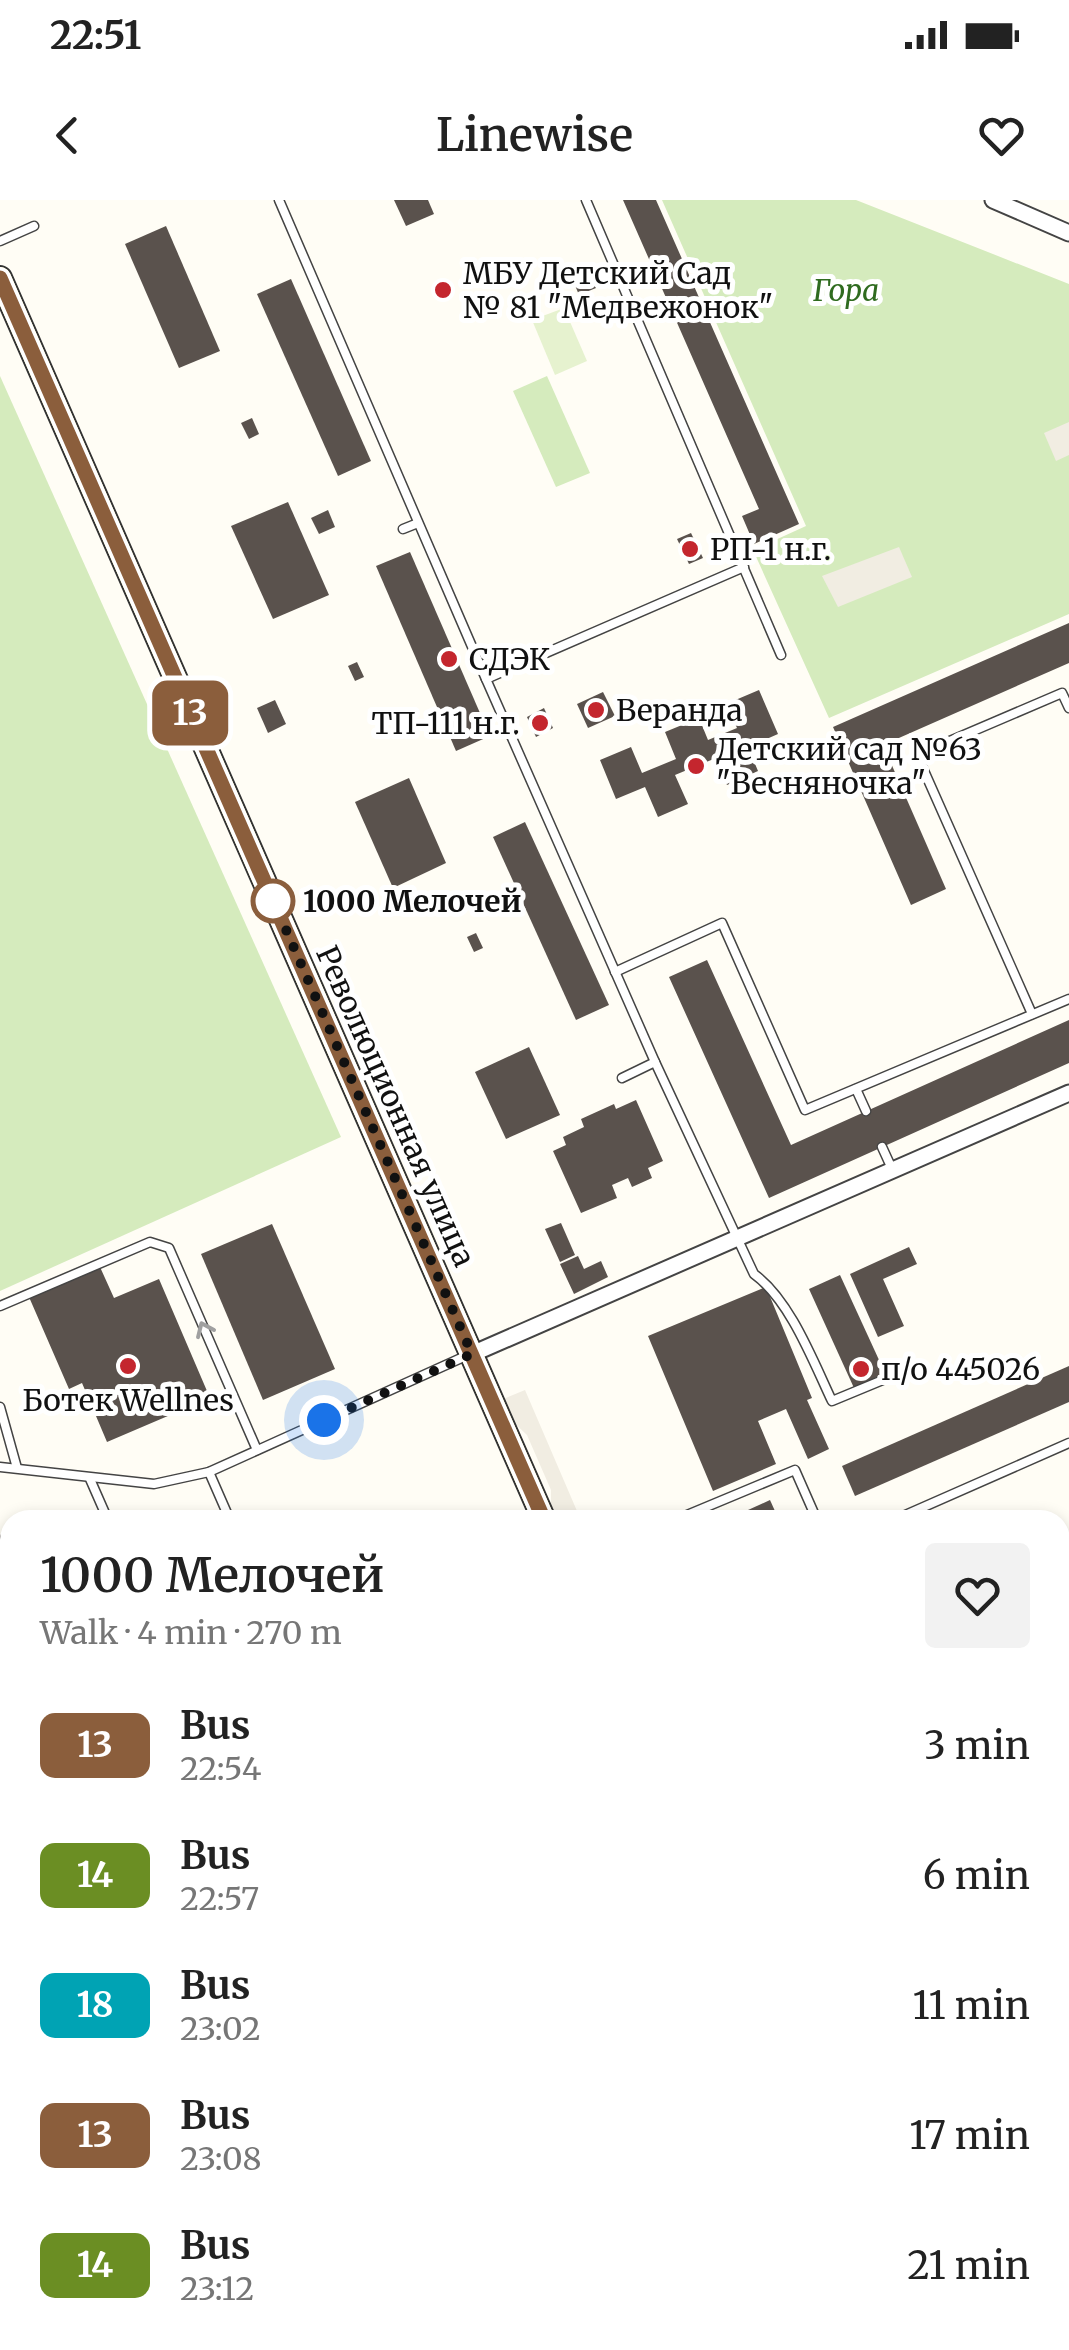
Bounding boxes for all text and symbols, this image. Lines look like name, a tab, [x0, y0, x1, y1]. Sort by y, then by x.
text: 22:51	[50, 12, 141, 59]
text: Linewise	[436, 107, 633, 163]
icon: back	[40, 108, 95, 163]
icon: heart	[974, 108, 1029, 163]
place label: МБУ Детский Сад № 81 "Медвежонок"	[463, 254, 773, 326]
park label: Гора	[813, 271, 879, 309]
marker: МБУ Детский Сад № 81 "Медвежонок"	[432, 279, 454, 301]
place label: РП-1 н.г.	[710, 530, 831, 568]
marker: РП-1 н.г.	[679, 538, 701, 560]
place label: СДЭК	[469, 640, 550, 678]
marker: СДЭК	[438, 648, 460, 670]
line badge: 13	[145, 680, 235, 746]
text: 13	[172, 691, 208, 735]
place label: Веранда	[616, 691, 743, 729]
marker: Веранда	[585, 699, 607, 721]
place label: ТП-111 н.г.	[371, 704, 520, 742]
marker: ТП-111 н.г.	[529, 712, 551, 734]
place label: Детский сад №63 "Весняночка"	[716, 730, 982, 802]
marker: Детский сад №63 "Весняночка"	[685, 755, 707, 777]
marker: 1000 Мелочей	[252, 880, 294, 922]
place label: 1000 Мелочей	[303, 882, 522, 920]
street label: Революционная улица	[308, 940, 484, 1272]
one-way arrow	[196, 1321, 216, 1339]
place label: п/о 445026	[881, 1350, 1040, 1388]
marker: Ботек Wellnes	[117, 1355, 139, 1377]
marker: п/о 445026	[850, 1358, 872, 1380]
place label: Ботек Wellnes	[22, 1381, 234, 1419]
your location	[299, 1395, 349, 1445]
button: heart	[925, 1543, 1030, 1648]
text: 1000 Мелочей	[40, 1545, 384, 1605]
text: Walk · 4 min · 270 m	[40, 1613, 342, 1653]
text: Bus	[180, 1702, 250, 1749]
text: 3 min	[924, 1722, 1030, 1769]
text: 13	[77, 1723, 113, 1767]
text: 22:54	[180, 1749, 262, 1789]
text: Bus	[180, 1832, 250, 1879]
text: 6 min	[923, 1852, 1030, 1899]
text: 14	[77, 1853, 113, 1897]
text: 22:57	[180, 1879, 259, 1919]
text: Bus	[180, 1962, 250, 2009]
text: 11 min	[913, 1982, 1030, 2029]
text: 18	[77, 1983, 113, 2027]
text: 23:02	[180, 2009, 261, 2049]
text: Bus	[180, 2092, 250, 2139]
text: 17 min	[909, 2112, 1030, 2159]
text: 13	[77, 2113, 113, 2157]
text: 23:08	[180, 2139, 262, 2179]
text: Bus	[180, 2222, 250, 2269]
text: 21 min	[907, 2242, 1030, 2289]
text: 14	[77, 2243, 113, 2287]
text: 23:12	[180, 2269, 254, 2309]

